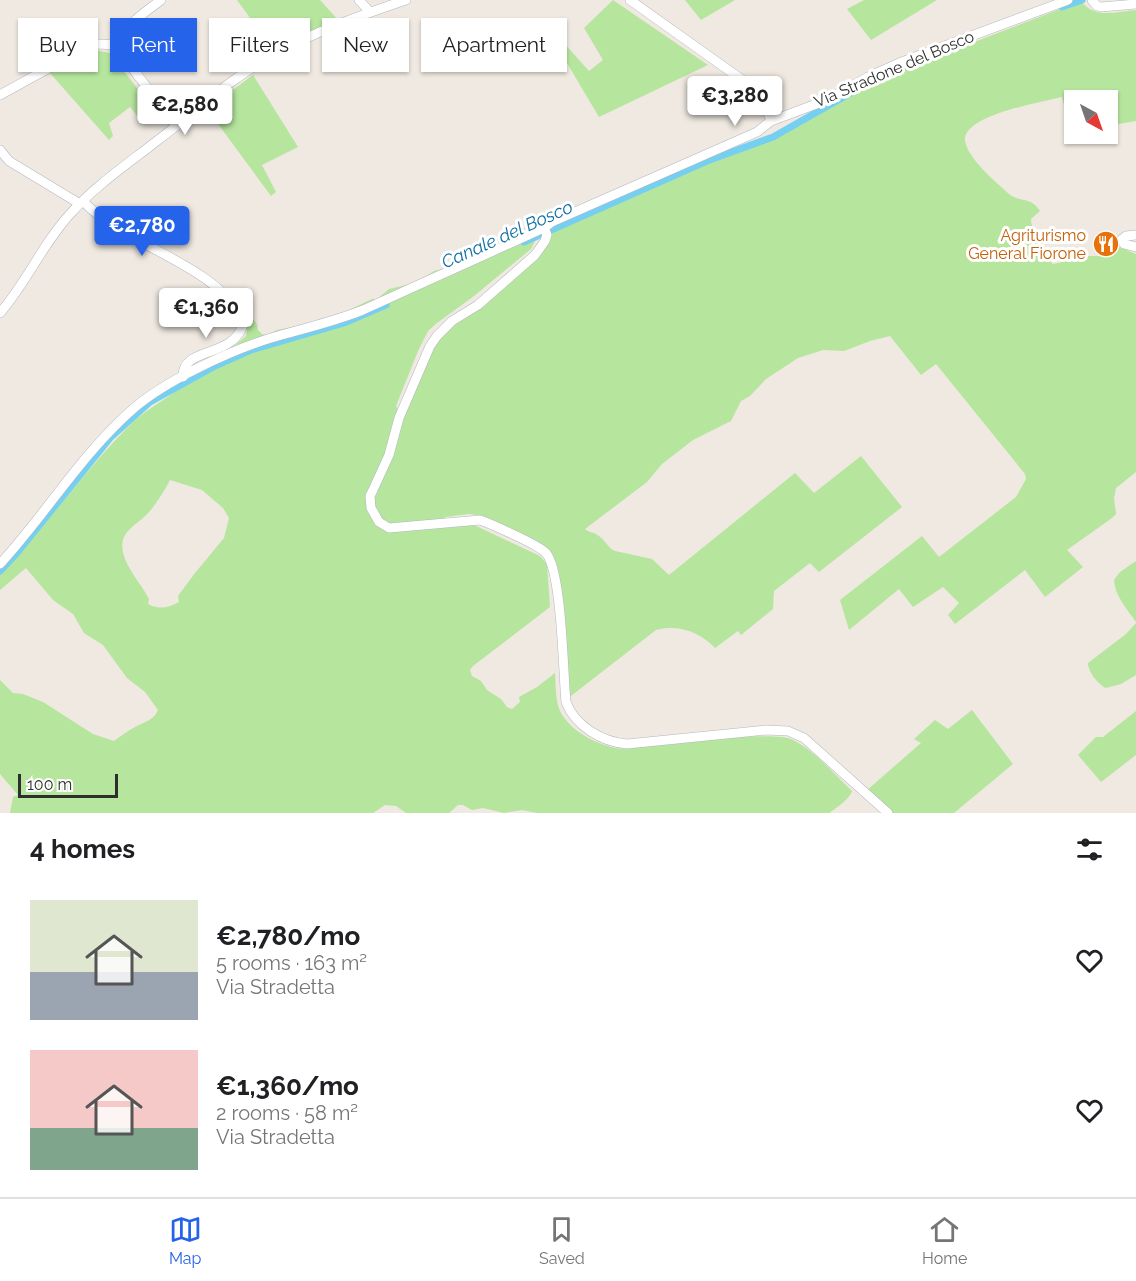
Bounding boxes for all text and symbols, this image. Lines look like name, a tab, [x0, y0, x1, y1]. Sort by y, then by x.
chip: Buy	[18, 18, 98, 72]
chip: Rent	[110, 18, 197, 72]
chip: Filters	[209, 18, 310, 72]
chip: New	[322, 18, 409, 72]
chip: Apartment	[421, 18, 567, 72]
street label: Via Stradone del Bosco	[811, 27, 977, 111]
pin: €3,280	[686, 76, 784, 127]
text: €3,280	[701, 83, 769, 107]
pin: €2,580	[136, 85, 234, 136]
north arrow	[1064, 90, 1118, 144]
map controls	[1064, 90, 1118, 144]
text: €2,580	[151, 92, 219, 116]
water label: Canale del Bosco	[438, 196, 576, 272]
pin: €2,780	[93, 206, 191, 257]
text: €2,780	[108, 213, 176, 237]
place label: Agriturismo General Fiorone	[968, 226, 1086, 263]
restaurant icon: Agriturismo General Fiorone	[1091, 229, 1121, 259]
pin: €1,360	[157, 288, 255, 339]
text: €1,360	[173, 295, 239, 319]
scale bar	[18, 771, 118, 798]
text: 100 m	[27, 775, 72, 794]
icon: filters	[1073, 833, 1106, 866]
text: 4 homes	[30, 834, 135, 864]
text: €2,780/mo	[216, 921, 360, 951]
icon: home	[78, 924, 150, 996]
icon: heart	[1073, 944, 1106, 977]
text: 5 rooms · 163 m²	[216, 951, 367, 975]
text: Via Stradetta	[216, 975, 335, 999]
text: €1,360/mo	[216, 1071, 359, 1101]
icon: home	[78, 1074, 150, 1146]
icon: heart	[1073, 1094, 1106, 1127]
text: 2 rooms · 58 m²	[216, 1101, 358, 1125]
text: Via Stradetta	[216, 1125, 335, 1149]
tab: Map	[169, 1213, 202, 1268]
tab: Saved	[539, 1213, 585, 1268]
tab: Home	[922, 1213, 967, 1268]

